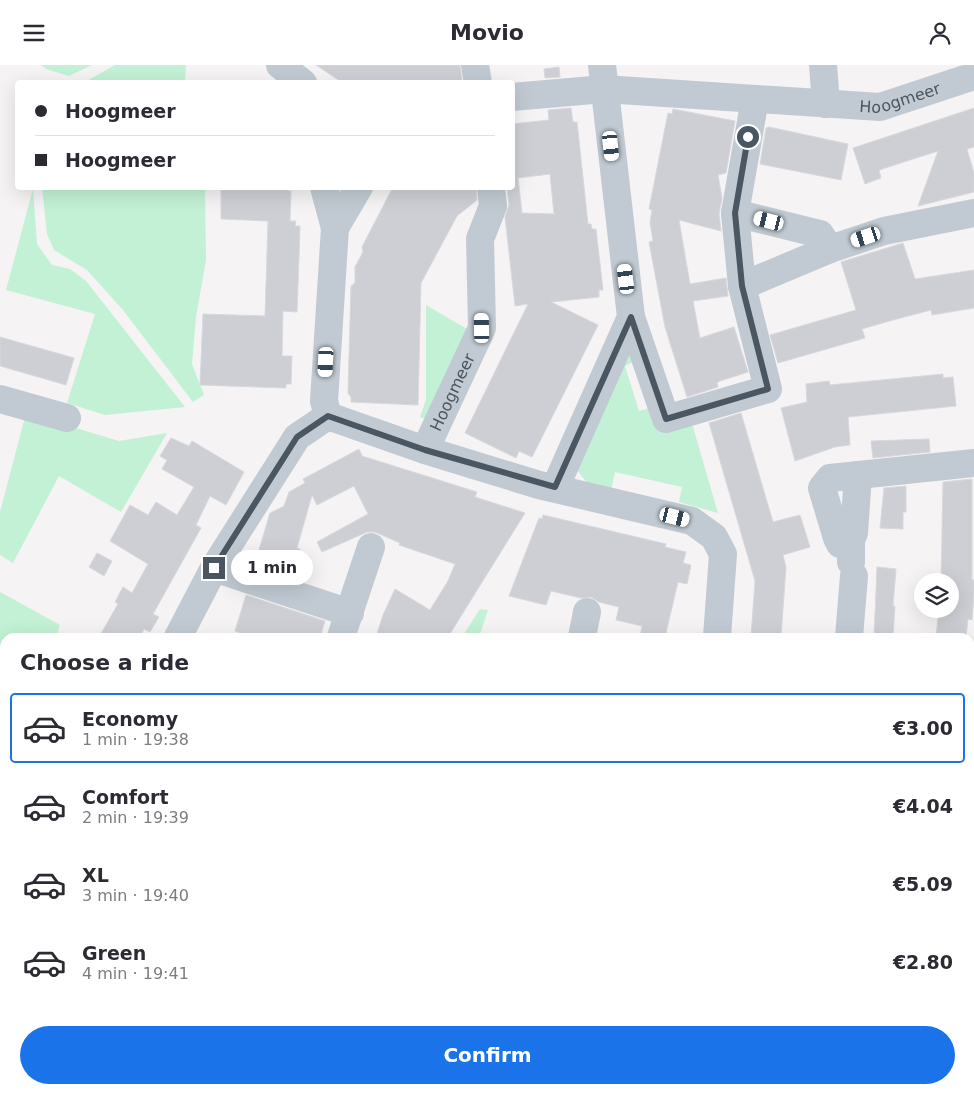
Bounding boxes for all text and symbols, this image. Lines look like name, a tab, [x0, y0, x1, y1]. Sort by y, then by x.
icon: menu	[20, 19, 48, 47]
icon: person	[926, 19, 954, 47]
text: Movio	[450, 20, 524, 45]
street label: Hoogmeer	[859, 79, 943, 117]
text: Hoogmeer	[65, 100, 176, 122]
route start	[737, 126, 759, 148]
car	[601, 130, 620, 162]
text: Hoogmeer	[65, 149, 176, 171]
car	[752, 210, 785, 232]
car	[849, 225, 882, 249]
car	[616, 263, 635, 295]
car	[474, 313, 489, 343]
car	[317, 347, 334, 377]
street label: Hoogmeer	[426, 350, 479, 434]
car	[658, 506, 691, 528]
callout: 1 min	[232, 551, 314, 585]
route end	[203, 557, 225, 579]
text: 1 min	[247, 558, 297, 577]
map controls	[914, 573, 959, 618]
button: layers	[914, 573, 959, 618]
text: Choose a ride	[20, 650, 189, 675]
icon: car	[22, 706, 67, 751]
text: Economy	[82, 708, 178, 730]
text: €3.00	[893, 717, 953, 739]
text: 1 min · 19:38	[82, 730, 189, 749]
icon: car	[22, 784, 67, 829]
text: Comfort	[82, 786, 169, 808]
text: €4.04	[893, 795, 953, 817]
text: 2 min · 19:39	[82, 808, 189, 827]
icon: car	[22, 862, 67, 907]
text: XL	[82, 864, 109, 886]
text: €5.09	[893, 873, 953, 895]
text: 3 min · 19:40	[82, 886, 189, 905]
icon: car	[22, 940, 67, 985]
text: Green	[82, 942, 146, 964]
text: €2.80	[893, 951, 953, 973]
text: 4 min · 19:41	[82, 964, 189, 983]
button: Confirm	[20, 1026, 955, 1084]

